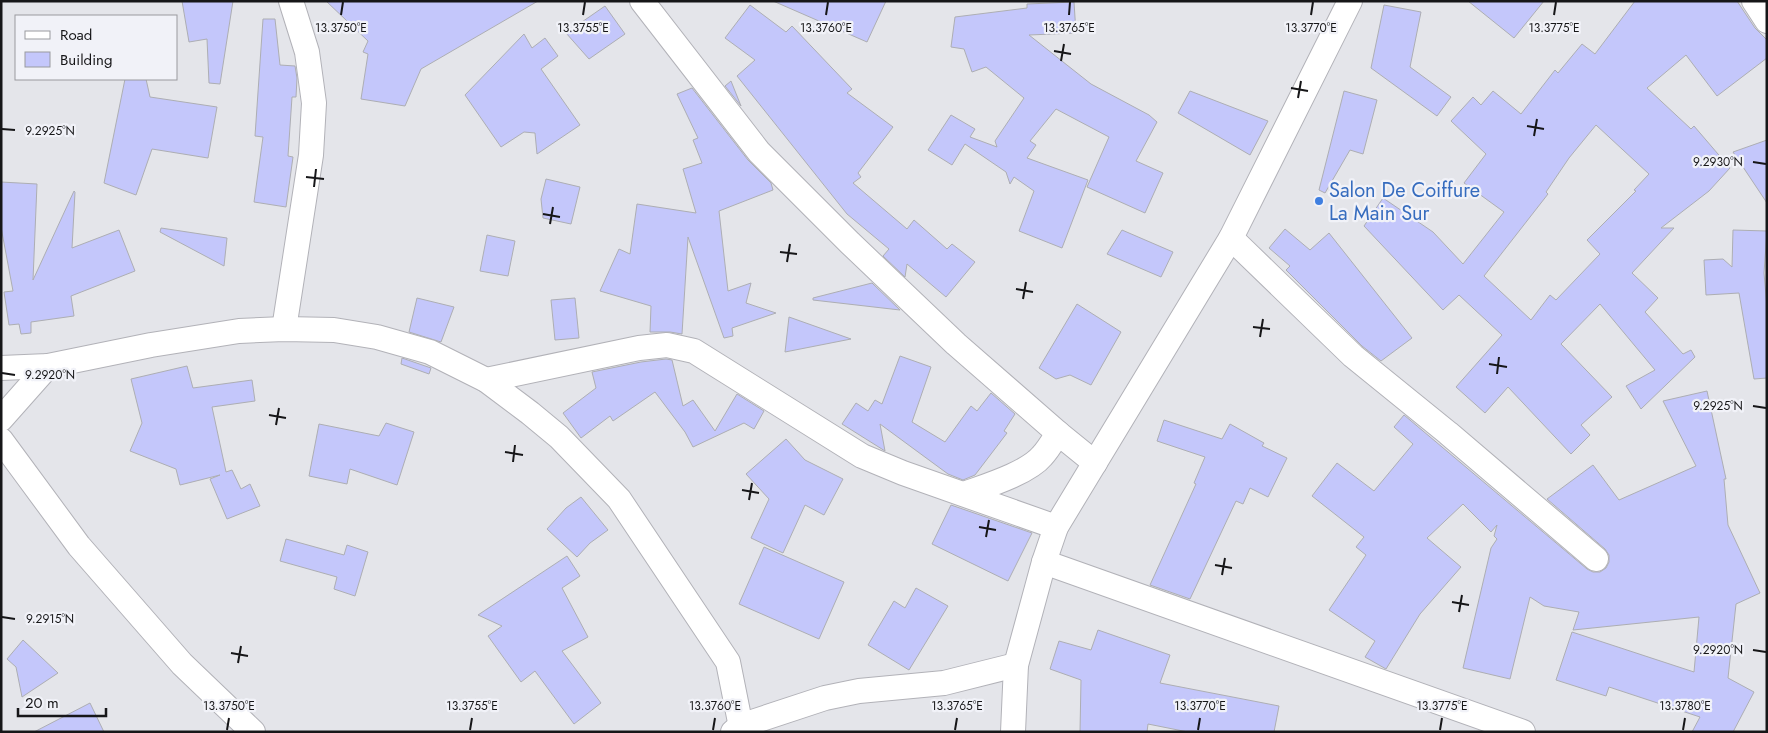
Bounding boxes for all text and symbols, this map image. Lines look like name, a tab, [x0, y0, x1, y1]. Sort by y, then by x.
legend	[15, 15, 178, 80]
text: 13.3750°E	[315, 19, 367, 37]
text: 13.3755°E	[557, 19, 609, 37]
text: 13.3760°E	[800, 19, 852, 37]
text: 13.3765°E	[1043, 19, 1095, 37]
text: 13.3770°E	[1285, 19, 1337, 37]
text: 13.3775°E	[1528, 19, 1580, 37]
text: Road	[60, 24, 92, 46]
text: Building	[60, 49, 112, 71]
text: 9.2925°N	[25, 122, 75, 140]
text: 9.2930°N	[1693, 153, 1743, 171]
place label: Salon De Coiffure La Main Sur	[1329, 176, 1480, 228]
marker: Salon De Coiffure La Main Sur	[1313, 195, 1325, 207]
text: 9.2920°N	[25, 366, 75, 384]
text: 9.2925°N	[1693, 397, 1743, 415]
text: 9.2915°N	[26, 610, 74, 628]
text: 9.2920°N	[1693, 641, 1743, 659]
scale bar	[18, 686, 105, 718]
text: 20 m	[25, 692, 59, 714]
text: 13.3750°E	[203, 697, 255, 715]
text: 13.3755°E	[446, 697, 498, 715]
text: 13.3760°E	[689, 697, 741, 715]
text: 13.3765°E	[931, 697, 983, 715]
text: 13.3770°E	[1174, 697, 1226, 715]
text: 13.3775°E	[1416, 697, 1468, 715]
text: 13.3780°E	[1659, 697, 1711, 715]

